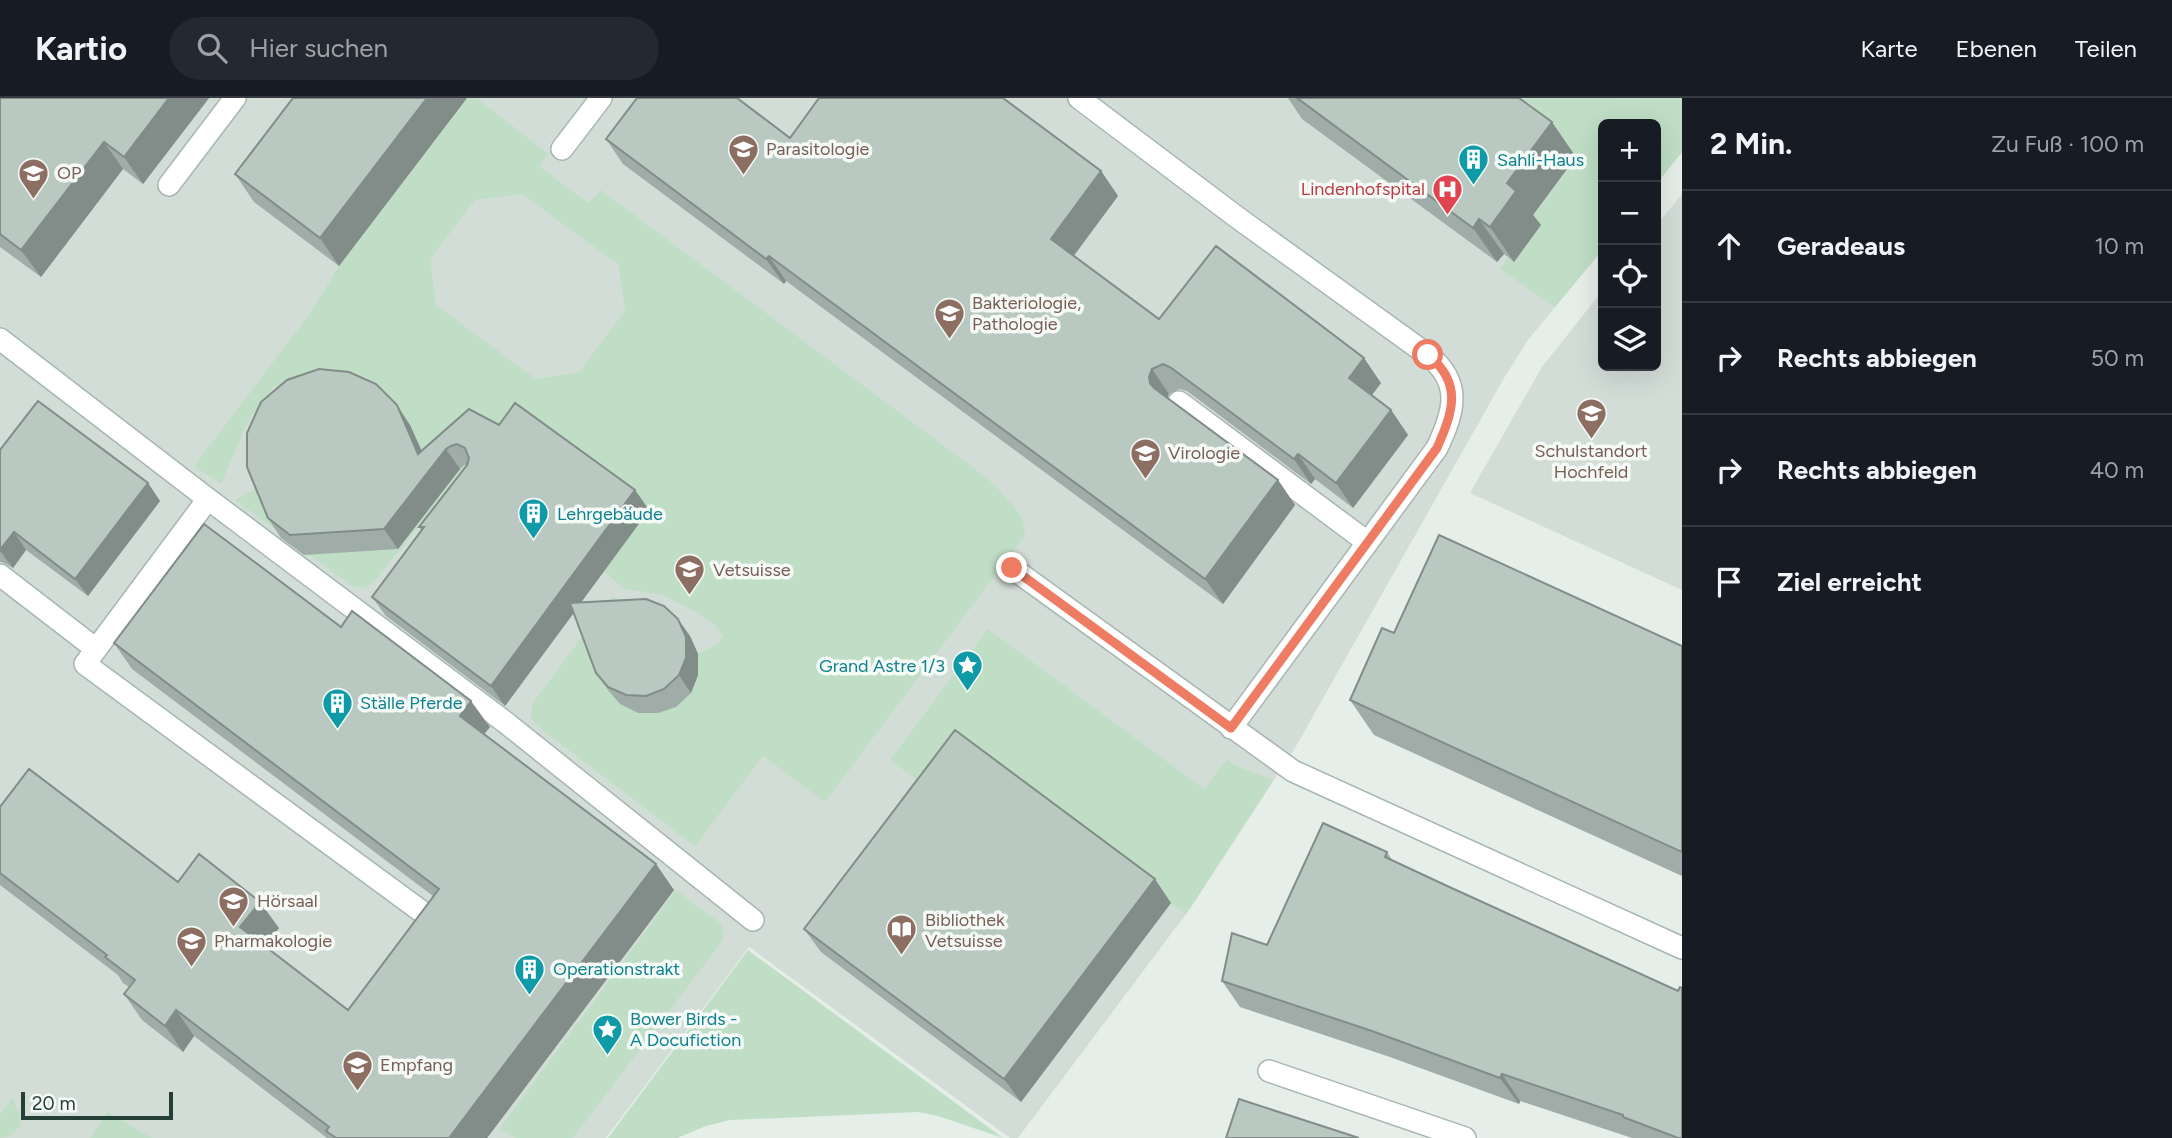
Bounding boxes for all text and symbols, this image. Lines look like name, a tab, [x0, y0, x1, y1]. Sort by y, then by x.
search box	[169, 17, 659, 80]
text: Kartio	[35, 29, 127, 68]
icon: search	[193, 29, 231, 67]
text: Hier suchen	[249, 32, 388, 64]
text: Karte	[1861, 34, 1918, 63]
text: Ebenen	[1956, 34, 2037, 63]
text: Teilen	[2075, 34, 2137, 63]
map controls	[1598, 119, 1661, 371]
button: +	[1598, 119, 1661, 182]
text: 2 Min.	[1710, 125, 1793, 162]
text: Zu Fuß · 100 m	[1991, 130, 2144, 158]
school or university icon: Parasitologie	[726, 132, 760, 176]
place label: Parasitologie	[766, 138, 870, 160]
building icon: Sahli-Haus	[1457, 143, 1491, 187]
place label: Sahli-Haus	[1497, 149, 1584, 171]
school or university icon: OP	[17, 156, 51, 200]
place label: OP	[57, 162, 81, 184]
hospital icon: Lindenhofspital	[1431, 172, 1465, 216]
place label: Lindenhofspital	[1301, 178, 1425, 200]
button: −	[1598, 182, 1661, 245]
icon: ahead	[1710, 227, 1748, 265]
text: Geradeaus	[1777, 230, 1905, 262]
text: 10 m	[2095, 232, 2144, 260]
button: locate	[1598, 245, 1661, 308]
place label: Bakteriologie, Pathologie	[972, 292, 1081, 335]
school or university icon: Bakteriologie, Pathologie	[932, 296, 966, 340]
button: layers	[1598, 308, 1661, 371]
route start	[1412, 339, 1443, 370]
icon: right	[1710, 339, 1748, 377]
text: Rechts abbiegen	[1777, 342, 1977, 374]
text: 50 m	[2091, 344, 2144, 372]
school or university icon: Schulstandort Hochfeld	[1574, 396, 1608, 440]
school or university icon: Virologie	[1128, 436, 1162, 480]
place label: Schulstandort Hochfeld	[1534, 440, 1648, 483]
place label: Virologie	[1168, 442, 1240, 464]
icon: right	[1710, 451, 1748, 489]
text: Rechts abbiegen	[1777, 454, 1977, 486]
text: 40 m	[2090, 456, 2144, 484]
building icon: Lehrgebäude	[517, 497, 551, 541]
place label: Lehrgebäude	[557, 503, 663, 525]
route end	[996, 552, 1027, 583]
school or university icon: Vetsuisse	[673, 553, 707, 597]
place label: Vetsuisse	[713, 559, 791, 581]
icon: arrive	[1710, 563, 1748, 601]
text: Ziel erreicht	[1777, 566, 1922, 598]
place icon: Grand Astre 1/3	[951, 649, 985, 693]
place label: Grand Astre 1/3	[819, 655, 945, 677]
building icon: Ställe Pferde	[320, 686, 354, 730]
place label: Ställe Pferde	[360, 692, 463, 714]
school or university icon: Hörsaal	[217, 884, 251, 928]
place label: Hörsaal	[257, 890, 318, 912]
place label: Bibliothek Vetsuisse	[925, 909, 1005, 952]
library icon: Bibliothek Vetsuisse	[885, 913, 919, 957]
school or university icon: Pharmakologie	[174, 924, 208, 968]
place label: Pharmakologie	[214, 930, 332, 952]
building icon: Operationstrakt	[513, 952, 547, 996]
place label: Operationstrakt	[553, 958, 680, 980]
place label: Bower Birds - A Docufiction	[630, 1008, 741, 1051]
place icon: Bower Birds - A Docufiction	[590, 1012, 624, 1056]
school or university icon: Empfang	[340, 1048, 374, 1092]
place label: Empfang	[380, 1054, 453, 1076]
scale bar	[21, 1089, 173, 1121]
text: 20 m	[32, 1092, 76, 1115]

